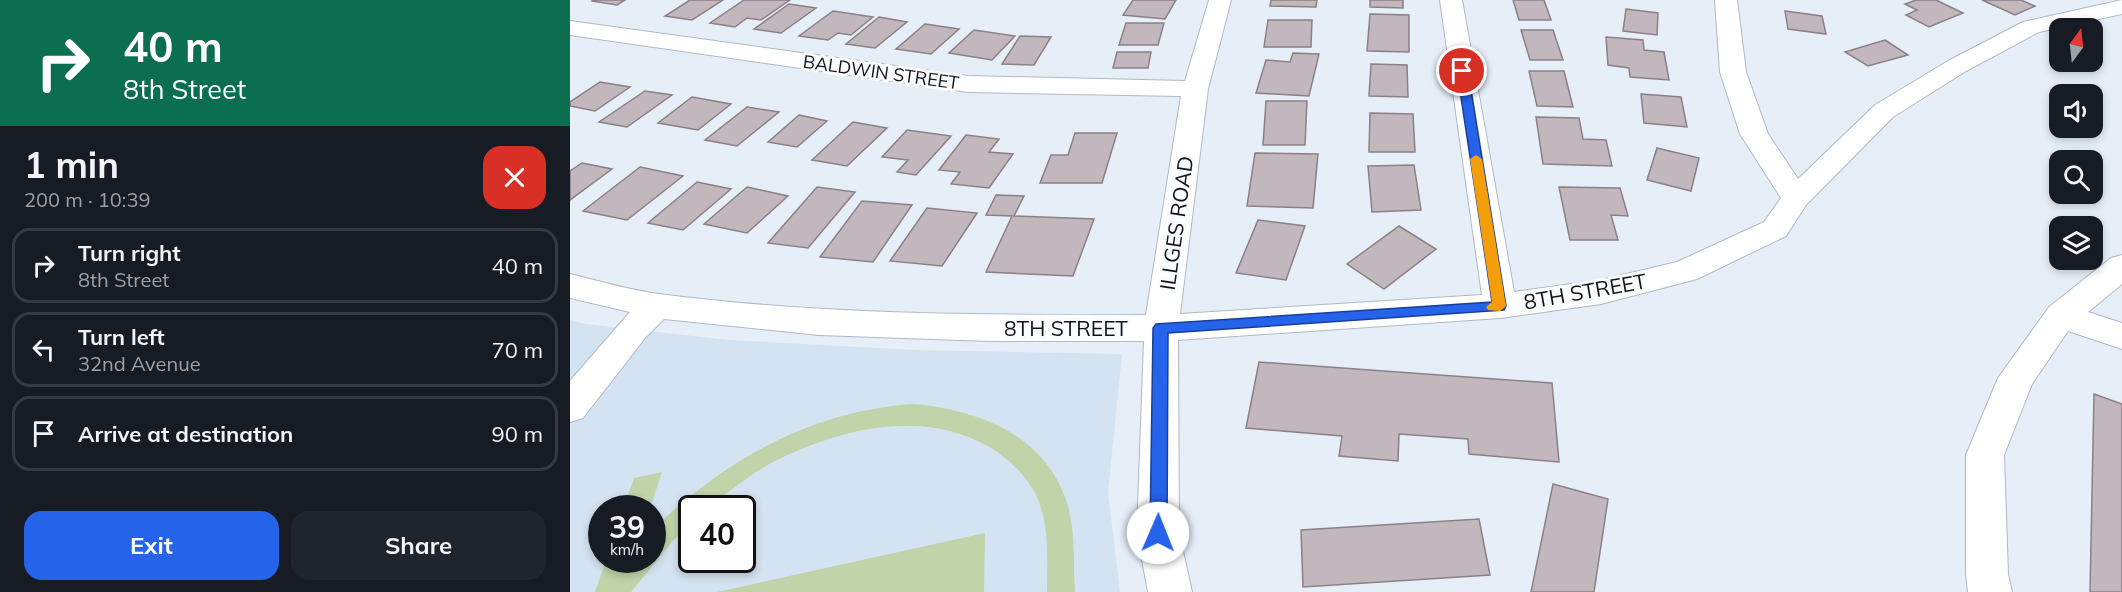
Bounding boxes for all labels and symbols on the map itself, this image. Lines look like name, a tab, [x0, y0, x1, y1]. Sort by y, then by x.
north arrow	[2049, 18, 2103, 72]
pin	[1436, 45, 1487, 96]
street label: BALDWIN STREET	[802, 50, 961, 94]
street label: ILLGES ROAD	[1154, 154, 1198, 292]
street label: 8TH STREET	[1522, 267, 1649, 315]
street label: 8TH STREET	[1004, 315, 1128, 341]
speed limit sign: 40	[678, 495, 756, 573]
position arrow	[1126, 501, 1190, 565]

